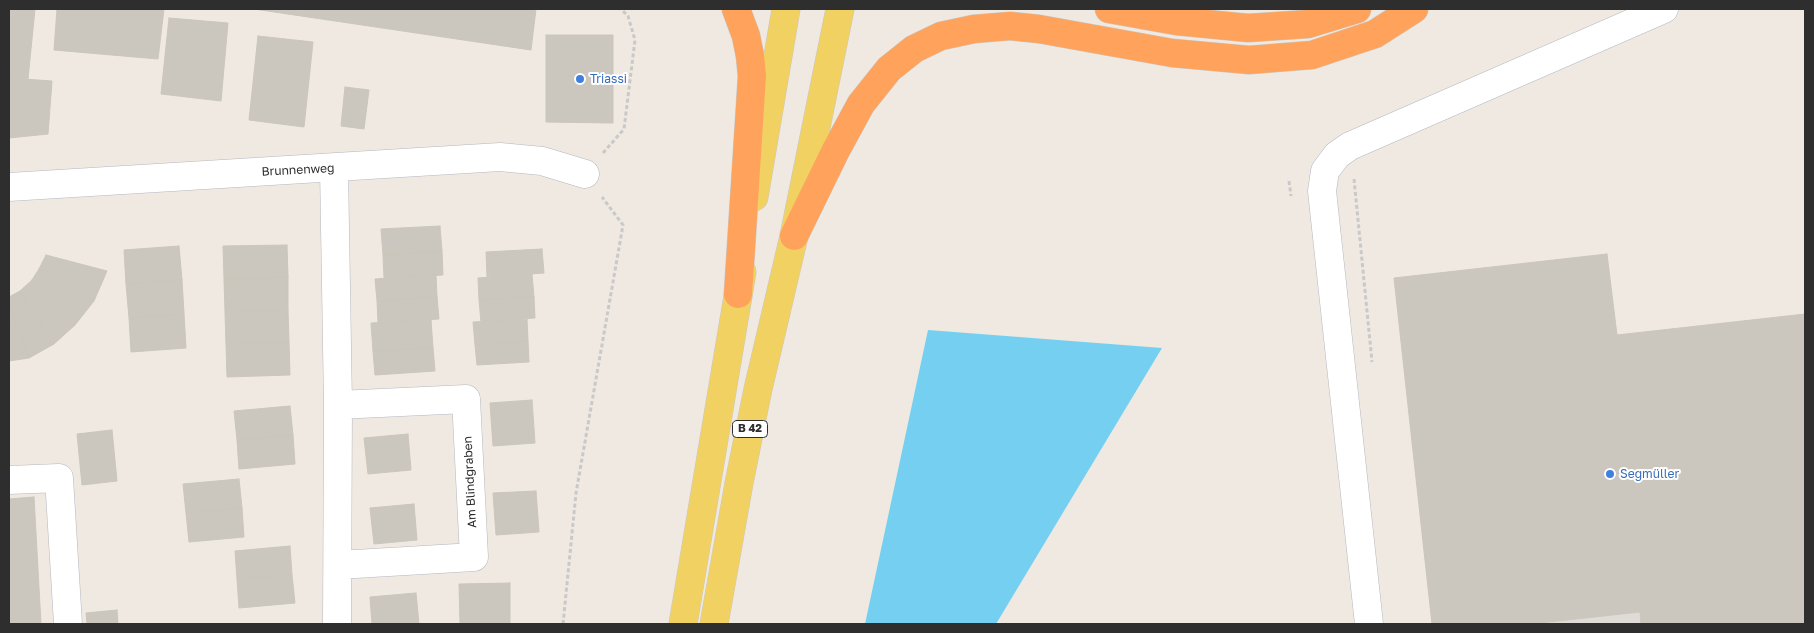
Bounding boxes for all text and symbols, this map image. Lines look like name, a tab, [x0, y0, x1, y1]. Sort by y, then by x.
place label: Triassi	[590, 72, 627, 86]
marker: Triassi	[574, 73, 586, 85]
street label: Brunnenweg	[261, 161, 335, 179]
road number: B 42	[732, 420, 768, 438]
street label: Am Blindgraben	[460, 436, 480, 528]
place label: Segmüller	[1620, 467, 1679, 481]
marker: Segmüller	[1604, 468, 1616, 480]

